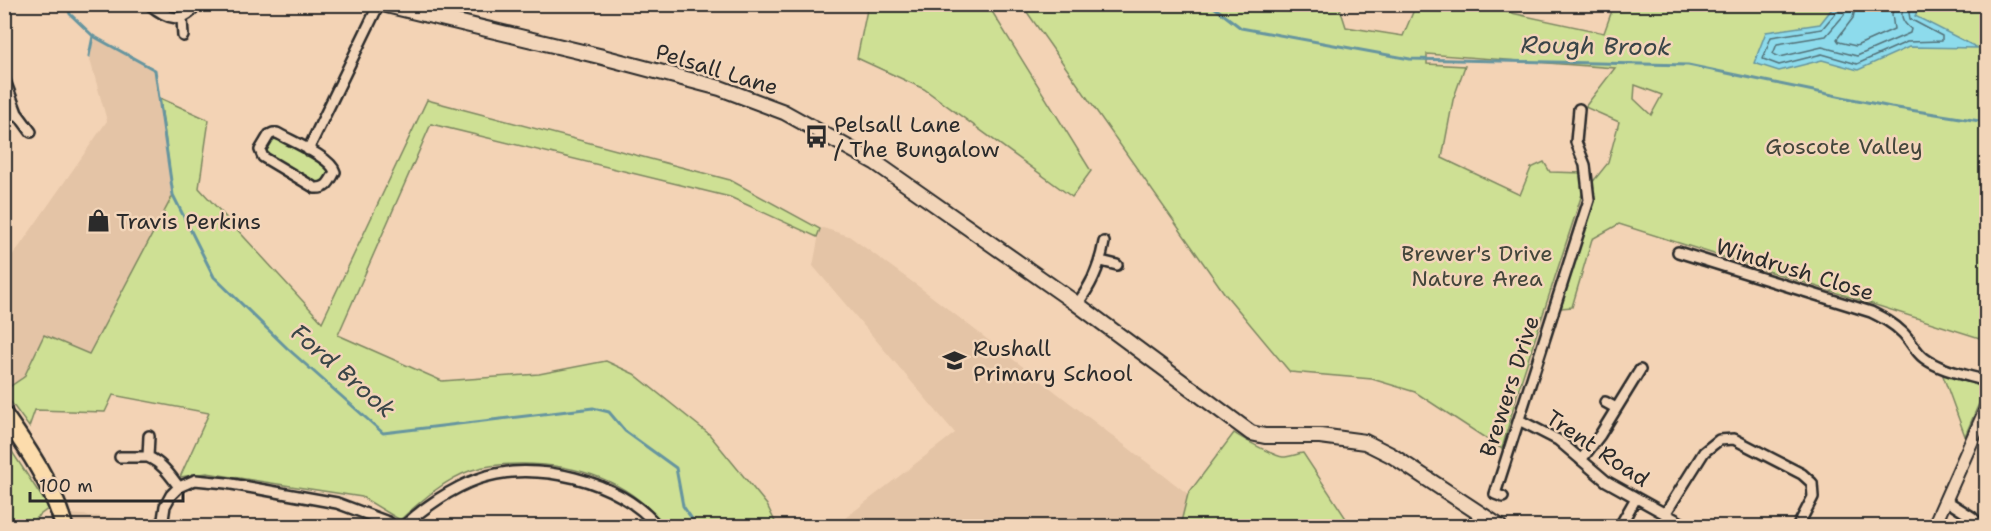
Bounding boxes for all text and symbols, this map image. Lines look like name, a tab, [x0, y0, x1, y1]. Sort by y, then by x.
water label: Rough Brook	[1521, 29, 1672, 63]
street label: Pelsall Lane	[652, 37, 782, 102]
place label: Pelsall Lane / The Bungalow	[834, 110, 1000, 164]
bus stop icon: Pelsall Lane / The Bungalow	[803, 124, 829, 150]
park label: Goscote Valley	[1765, 132, 1923, 161]
place label: Travis Perkins	[116, 207, 261, 236]
shop icon: Travis Perkins	[85, 208, 111, 234]
street label: Windrush Close	[1712, 232, 1877, 307]
park label: Brewer's Drive Nature Area	[1401, 239, 1553, 293]
street label: Brewers Drive	[1473, 312, 1546, 461]
water label: Ford Brook	[284, 317, 402, 426]
place label: Rushall Primary School	[973, 334, 1133, 388]
school or university icon: Rushall Primary School	[942, 348, 968, 374]
street label: Trent Road	[1540, 403, 1655, 494]
scale bar	[30, 465, 183, 503]
text: 100 m	[39, 474, 93, 498]

